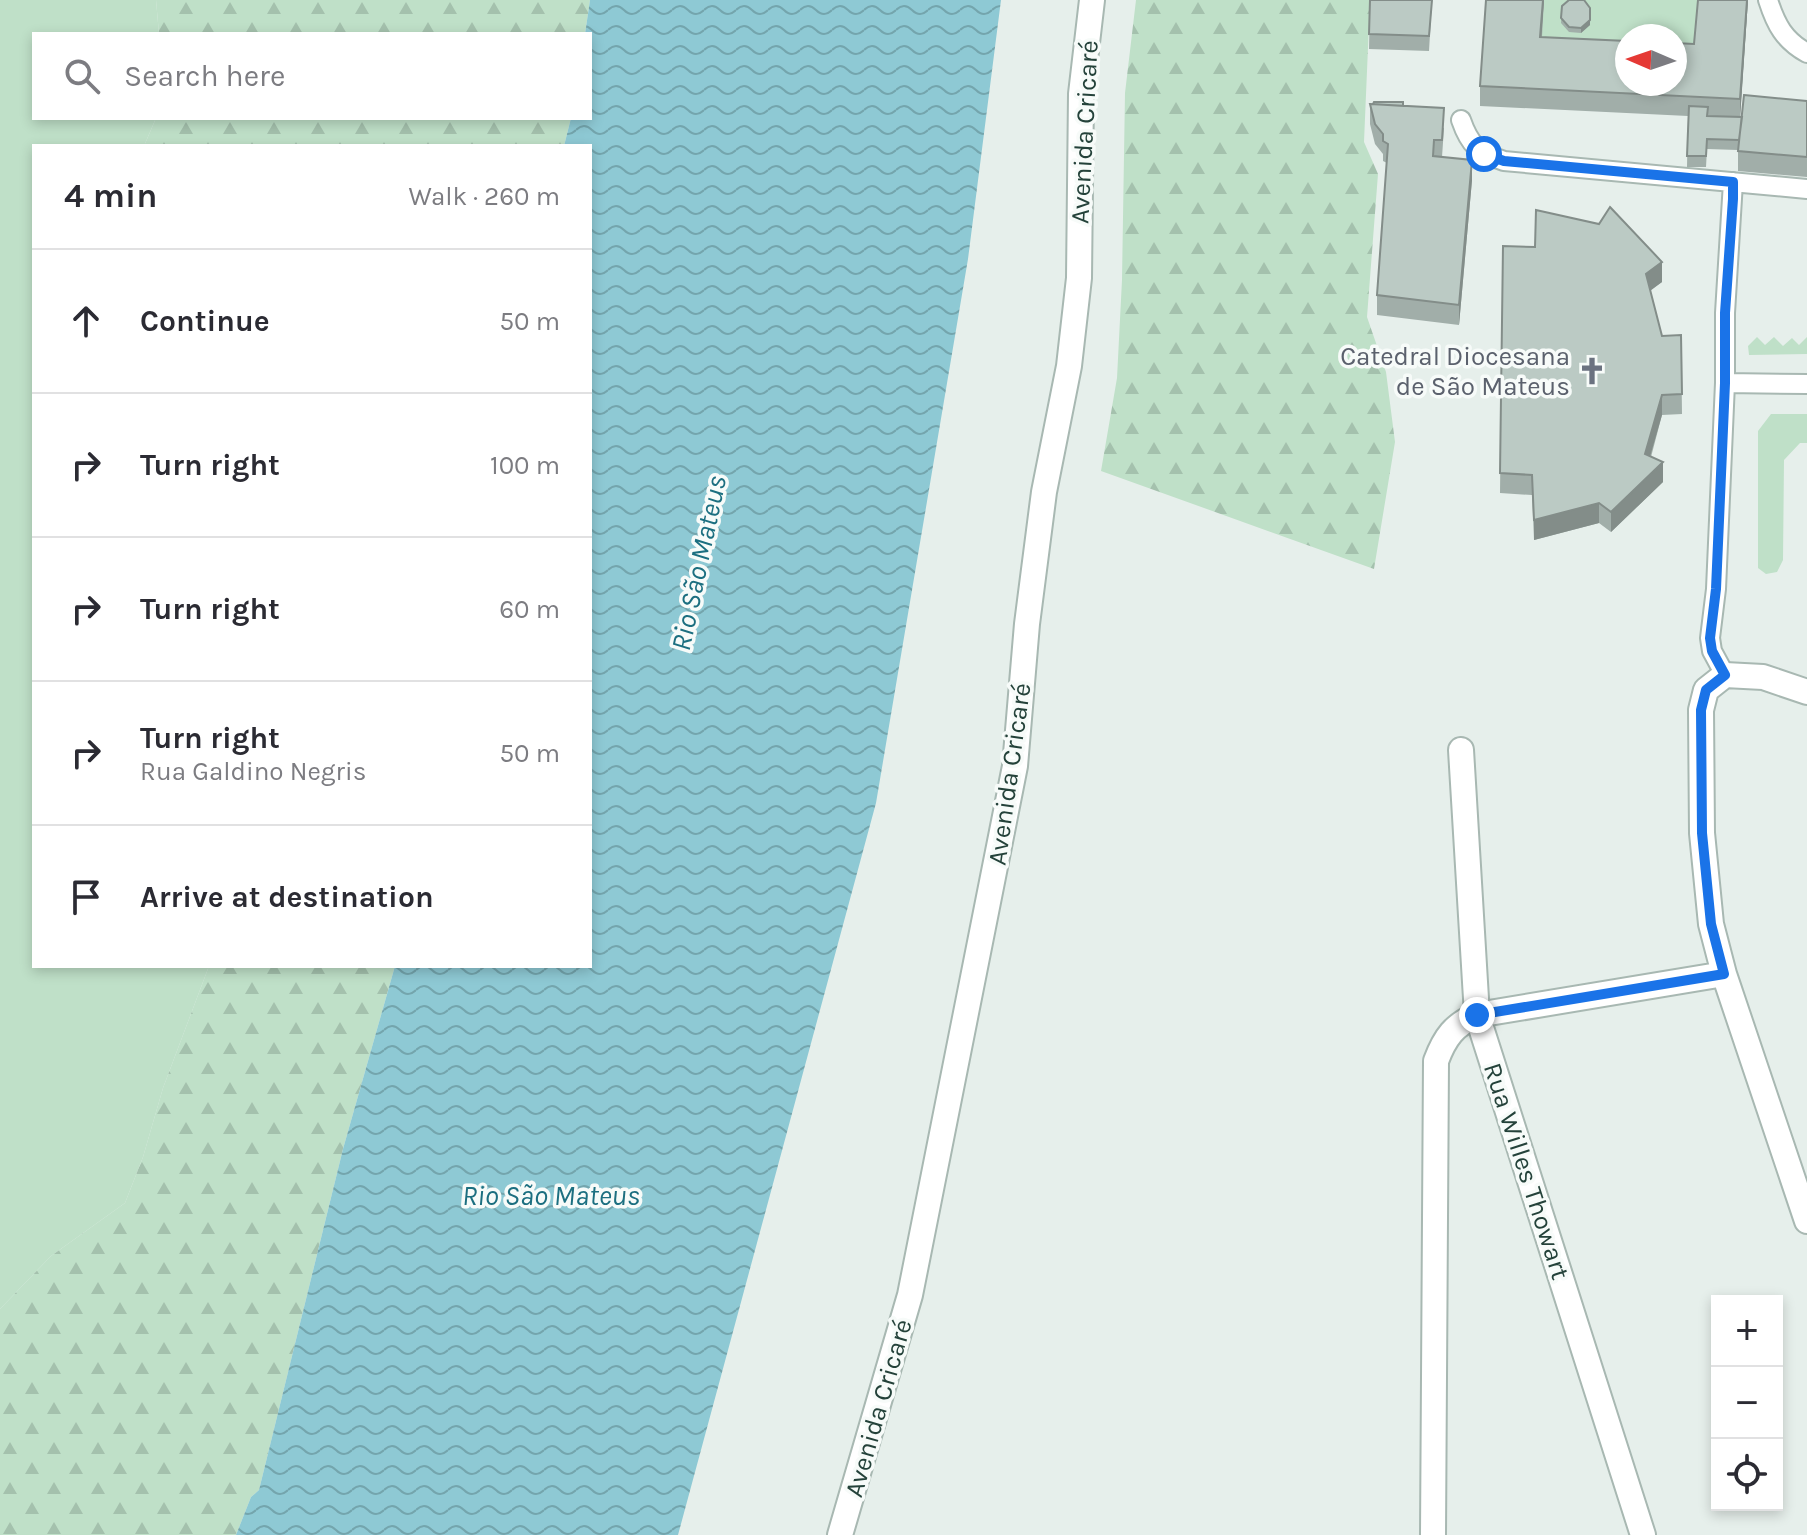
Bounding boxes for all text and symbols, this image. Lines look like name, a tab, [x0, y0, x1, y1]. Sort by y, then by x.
north arrow	[1615, 24, 1687, 96]
search box	[32, 32, 592, 120]
street label: Avenida Cricaré	[1064, 39, 1105, 225]
icon: search	[60, 54, 104, 98]
text: Search here	[124, 58, 285, 94]
route start	[1466, 136, 1502, 172]
text: 4 min	[64, 176, 157, 216]
text: Walk · 260 m	[408, 181, 560, 212]
icon: ahead	[64, 299, 108, 343]
text: Continue	[140, 303, 270, 339]
text: 50 m	[499, 306, 560, 337]
place label: Catedral Diocesana de São Mateus	[1340, 341, 1570, 402]
church icon: Catedral Diocesana de São Mateus	[1577, 356, 1607, 386]
icon: right	[64, 443, 108, 487]
text: Turn right	[140, 447, 280, 483]
text: 100 m	[490, 450, 560, 481]
water label: Rio São Mateus	[664, 473, 733, 654]
icon: right	[64, 587, 108, 631]
text: Turn right	[140, 591, 280, 627]
text: 60 m	[499, 594, 560, 625]
street label: Avenida Cricaré	[981, 681, 1038, 867]
text: Turn right	[140, 720, 280, 756]
icon: right	[64, 731, 108, 775]
text: 50 m	[499, 738, 560, 769]
text: Rua Galdino Negris	[140, 756, 366, 787]
icon: arrive	[64, 875, 108, 919]
text: Arrive at destination	[140, 879, 434, 915]
route end	[1459, 997, 1495, 1033]
street label: Rua Willes Thowart	[1477, 1059, 1576, 1284]
water label: Rio São Mateus	[462, 1179, 640, 1212]
map controls	[1711, 1295, 1783, 1511]
button: +	[1711, 1295, 1783, 1367]
street label: Avenida Cricaré	[838, 1316, 919, 1501]
button: −	[1711, 1367, 1783, 1439]
button: locate	[1711, 1439, 1783, 1511]

